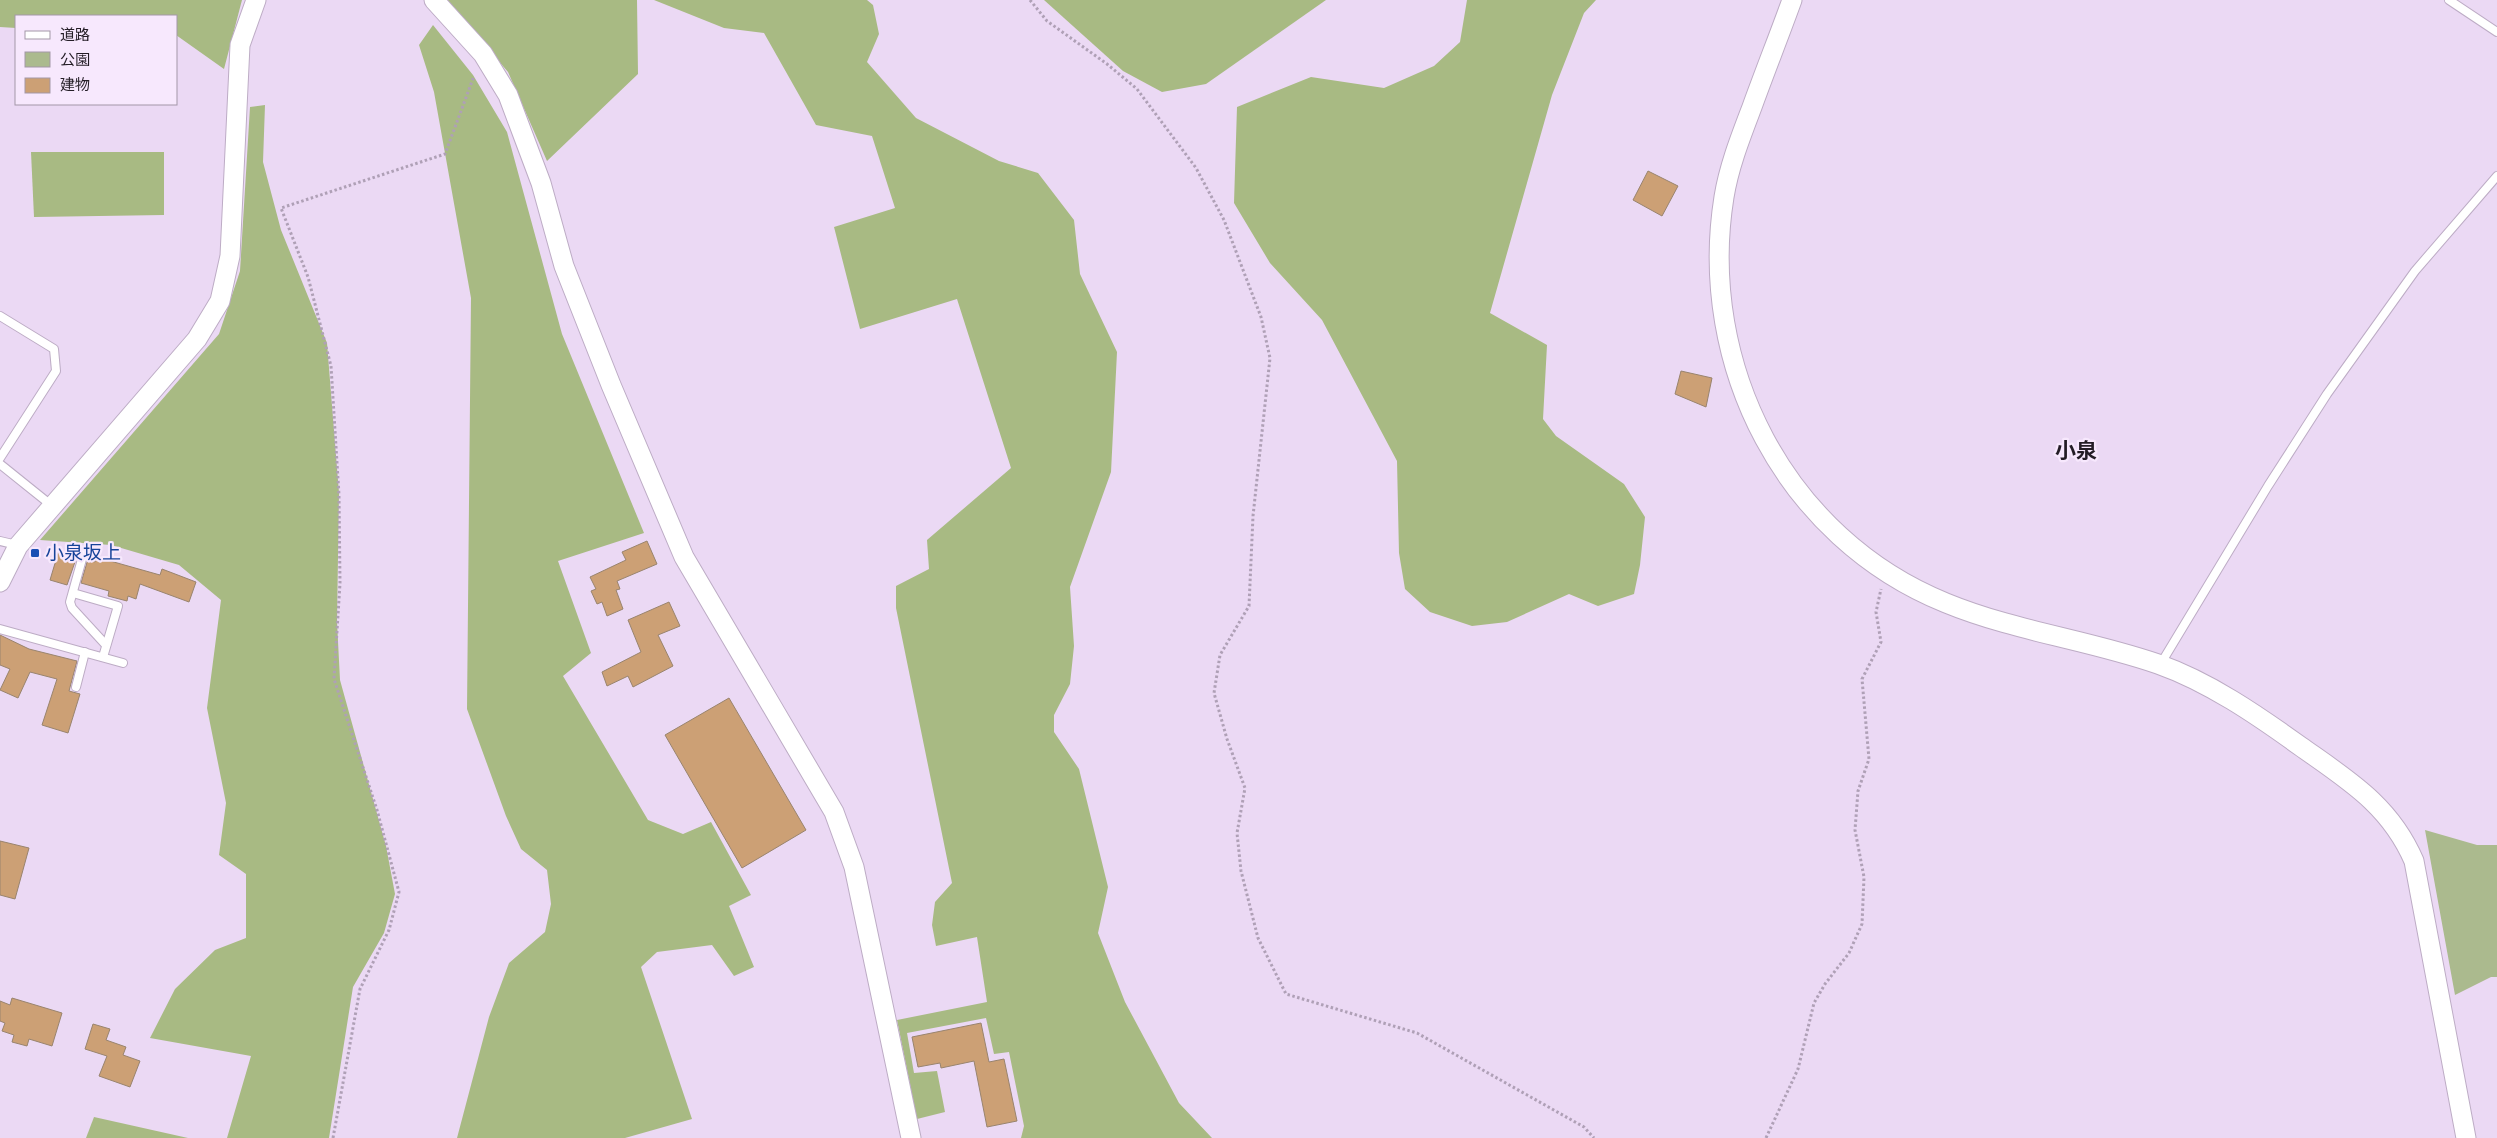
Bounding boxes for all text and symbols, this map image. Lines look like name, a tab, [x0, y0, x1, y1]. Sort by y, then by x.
legend	[15, 15, 178, 105]
text: 道路	[60, 27, 90, 43]
text: 公園	[60, 52, 90, 68]
text: 建物	[60, 77, 90, 93]
district label: 小泉	[2055, 440, 2097, 462]
place label: 小泉坂上	[45, 543, 121, 563]
marker: 小泉坂上	[29, 547, 41, 559]

